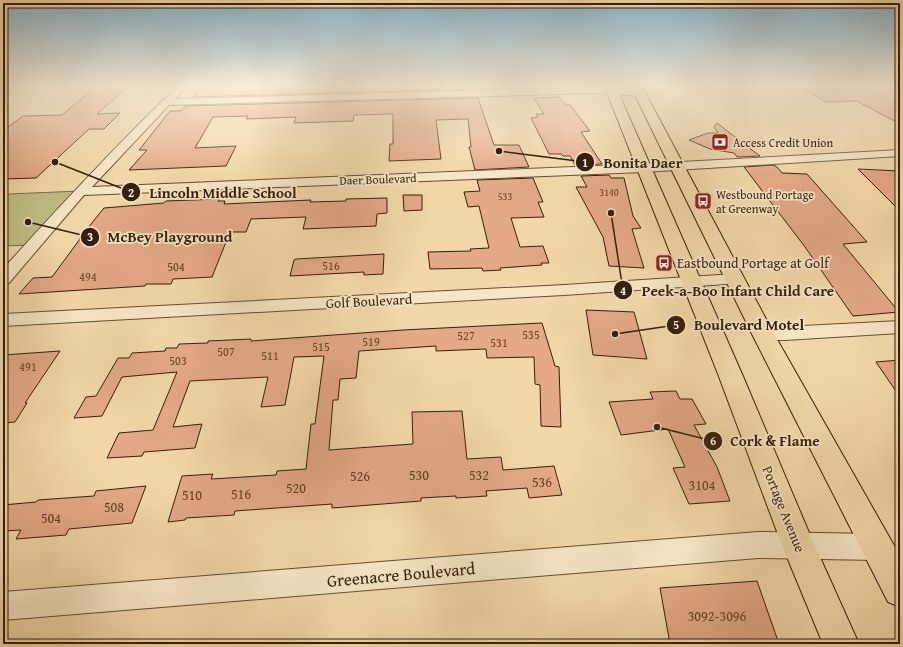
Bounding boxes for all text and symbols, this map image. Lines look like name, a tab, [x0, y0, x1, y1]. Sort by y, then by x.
bank icon: Access Credit Union	[710, 132, 730, 152]
place label: Access Credit Union	[733, 134, 833, 151]
callout: Bonita Daer	[575, 149, 690, 176]
text: Bonita Daer	[603, 152, 683, 173]
text: 1	[582, 154, 588, 171]
street label: Daer Boulevard	[339, 169, 417, 189]
callout: Lincoln Middle School	[121, 179, 304, 206]
text: Lincoln Middle School	[149, 182, 297, 203]
text: 2	[128, 184, 134, 201]
house number: 3140	[599, 185, 619, 200]
place label: Westbound Portage at Greenway	[716, 186, 814, 217]
house number: 533	[498, 189, 512, 204]
bus stop icon: Westbound Portage at Greenway	[693, 191, 713, 211]
callout: McBey Playground	[80, 224, 241, 251]
text: McBey Playground	[108, 226, 233, 247]
text: 3	[87, 228, 93, 245]
bus stop icon: Eastbound Portage at Golf	[654, 253, 674, 273]
place label: Eastbound Portage at Golf	[677, 253, 830, 273]
house number: 516	[322, 257, 340, 274]
house number: 504	[167, 258, 185, 275]
house number: 494	[79, 268, 97, 285]
callout: Peek-a-Boo Infant Child Care	[613, 277, 842, 304]
text: Peek-a-Boo Infant Child Care	[642, 280, 834, 301]
text: 4	[620, 282, 626, 299]
street label: Golf Boulevard	[325, 289, 413, 313]
callout: Boulevard Motel	[666, 311, 812, 338]
text: Boulevard Motel	[694, 314, 804, 335]
text: 5	[673, 316, 679, 333]
house number: 535	[522, 326, 540, 343]
house number: 527	[457, 327, 475, 344]
house number: 519	[362, 333, 380, 350]
house number: 531	[490, 334, 508, 351]
house number: 515	[312, 338, 330, 355]
house number: 507	[217, 343, 235, 360]
house number: 511	[261, 347, 279, 364]
house number: 503	[169, 352, 187, 369]
house number: 491	[19, 358, 37, 375]
callout: Cork & Flame	[703, 427, 828, 454]
text: Cork & Flame	[730, 430, 820, 451]
text: 6	[710, 432, 716, 449]
street label: Portage Avenue	[758, 463, 811, 556]
house number: 530	[409, 465, 429, 485]
house number: 532	[469, 465, 489, 485]
house number: 526	[350, 466, 370, 486]
house number: 536	[532, 472, 552, 492]
house number: 3104	[689, 475, 716, 495]
house number: 520	[286, 478, 306, 498]
house number: 516	[231, 484, 251, 504]
house number: 510	[182, 485, 202, 505]
house number: 508	[104, 497, 124, 517]
house number: 504	[41, 508, 61, 528]
street label: Greenacre Boulevard	[326, 555, 476, 593]
house number: 3092-3096	[688, 606, 747, 626]

